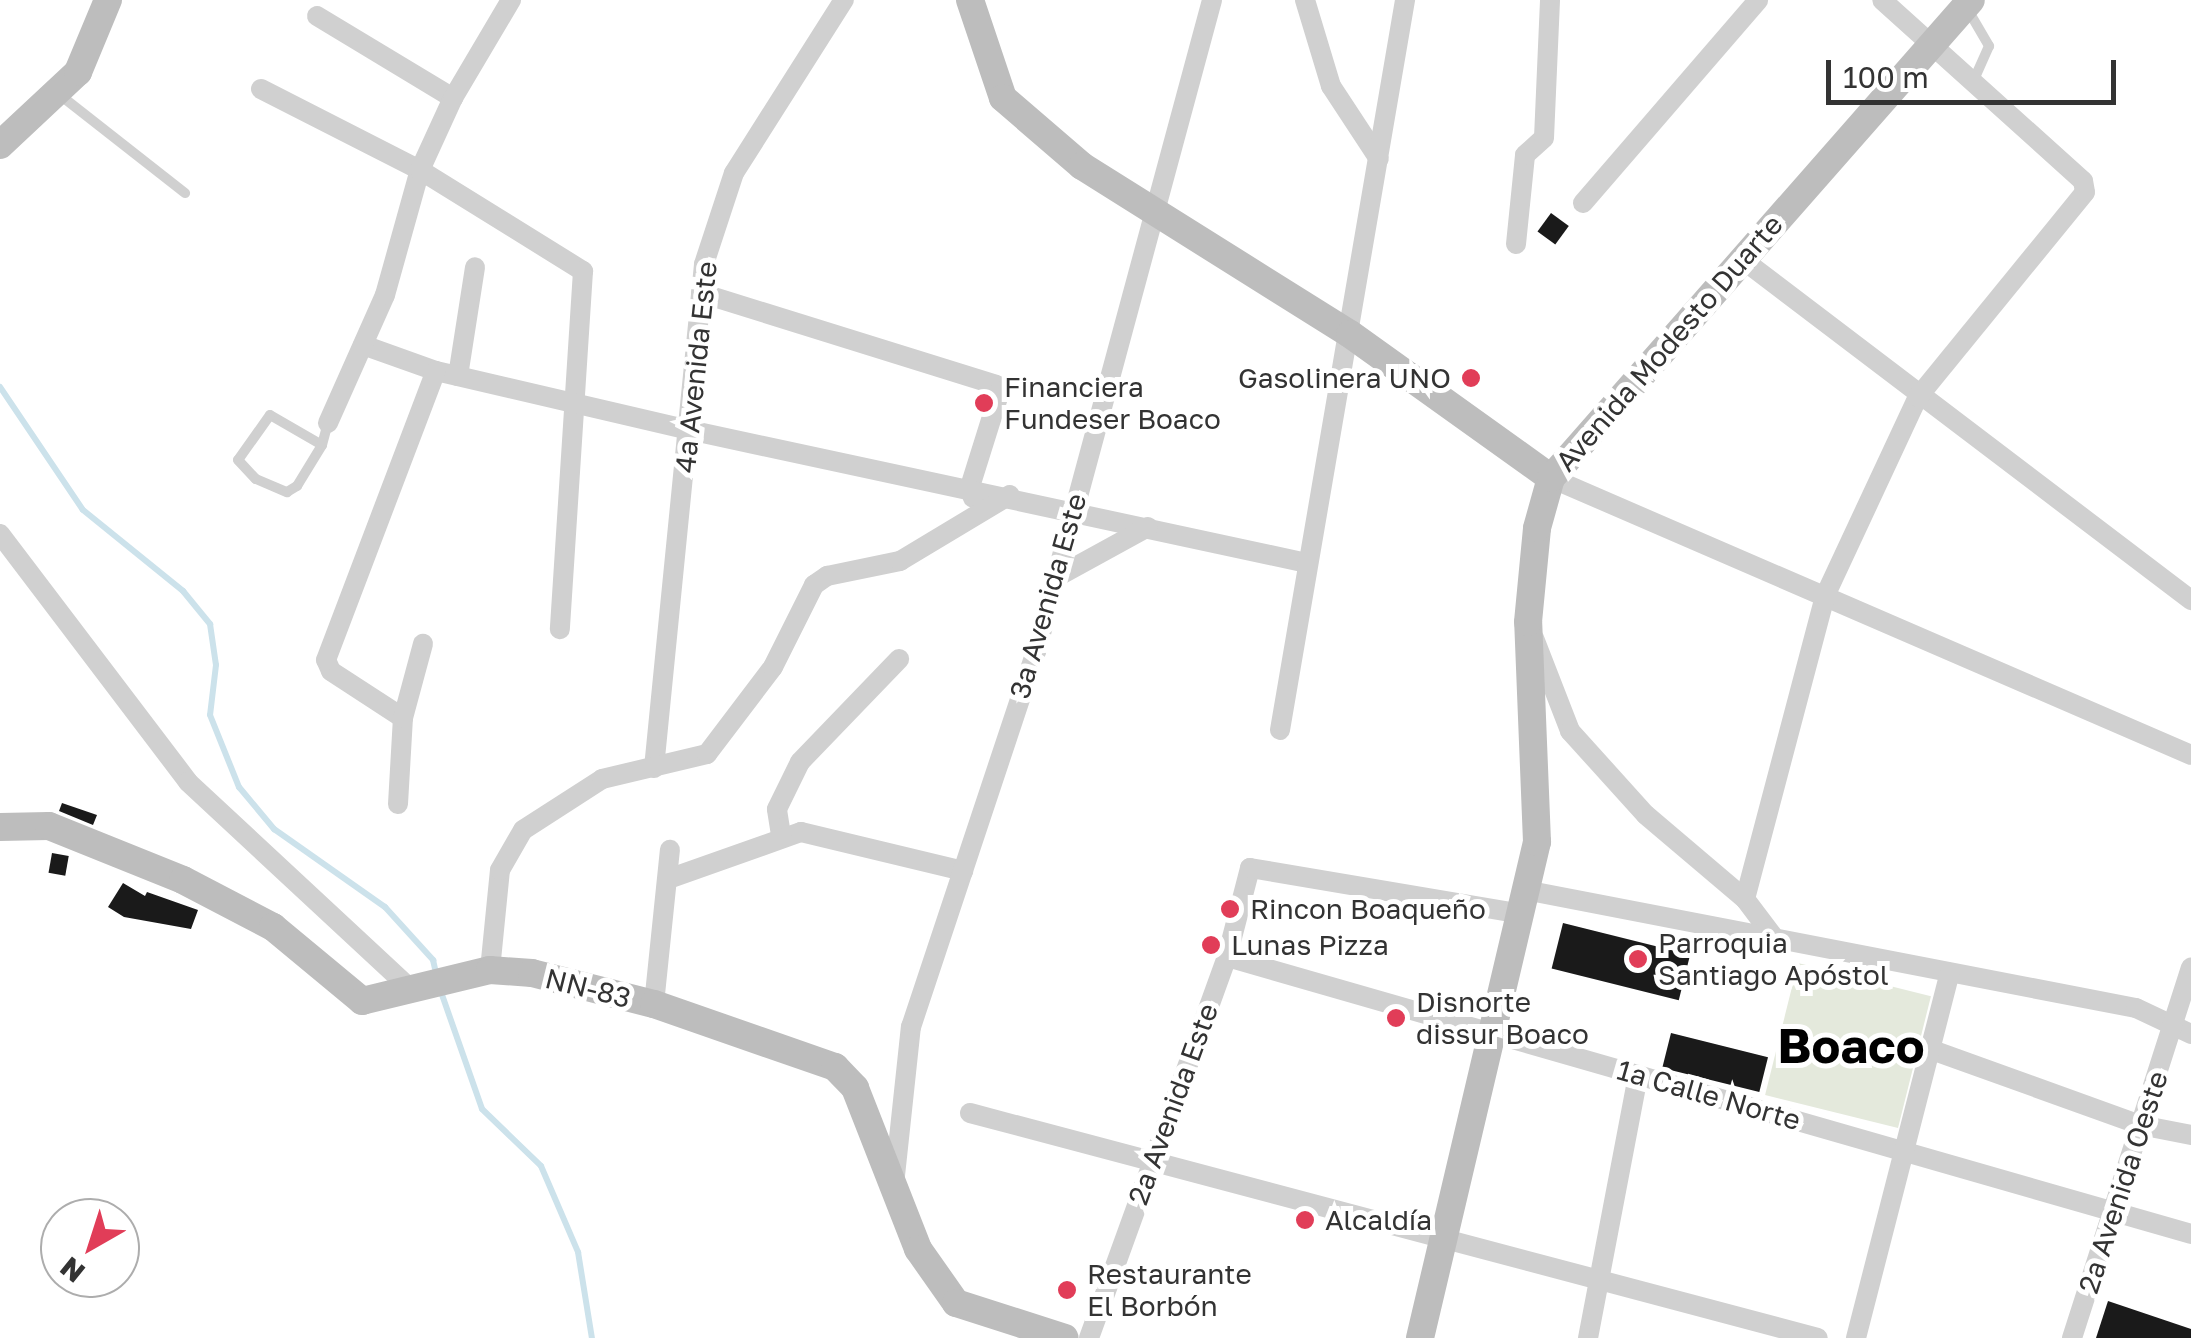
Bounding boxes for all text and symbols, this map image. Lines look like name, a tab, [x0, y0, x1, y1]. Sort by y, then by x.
scale bar	[1831, 40, 2121, 102]
text: 100 m	[1843, 59, 1929, 95]
street label: Avenida Modesto Duarte	[1549, 208, 1789, 478]
street label: 4a Avenida Este	[668, 260, 724, 474]
place label: Gasolinera UNO	[1238, 361, 1451, 395]
marker: Gasolinera UNO	[1460, 367, 1482, 389]
place label: Financiera Fundeser Boaco	[1004, 370, 1221, 436]
marker: Financiera Fundeser Boaco	[973, 392, 995, 414]
street label: 3a Avenida Este	[1003, 490, 1093, 702]
place label: Rincon Boaqueño	[1250, 892, 1486, 926]
marker: Rincon Boaqueño	[1219, 898, 1241, 920]
place label: Parroquia Santiago Apóstol	[1658, 926, 1889, 992]
place label: Lunas Pizza	[1231, 928, 1389, 962]
marker: Lunas Pizza	[1200, 934, 1222, 956]
marker: Parroquia Santiago Apóstol	[1627, 948, 1649, 970]
street label: NN-83	[542, 961, 634, 1015]
place label: Disnorte dissur Boaco	[1416, 985, 1589, 1051]
street label: 2a Avenida Este	[1121, 999, 1225, 1209]
marker: Disnorte dissur Boaco	[1385, 1007, 1407, 1029]
district label: Boaco	[1778, 1017, 1924, 1075]
street label: 1a Calle Norte	[1613, 1053, 1805, 1137]
street label: 2a Avenida Oeste	[2071, 1067, 2175, 1297]
north arrow	[40, 1198, 140, 1298]
place label: Alcaldía	[1325, 1203, 1432, 1237]
marker: Alcaldía	[1294, 1209, 1316, 1231]
text: N	[53, 1251, 91, 1290]
place label: Restaurante El Borbón	[1087, 1257, 1252, 1323]
marker: Restaurante El Borbón	[1056, 1279, 1078, 1301]

